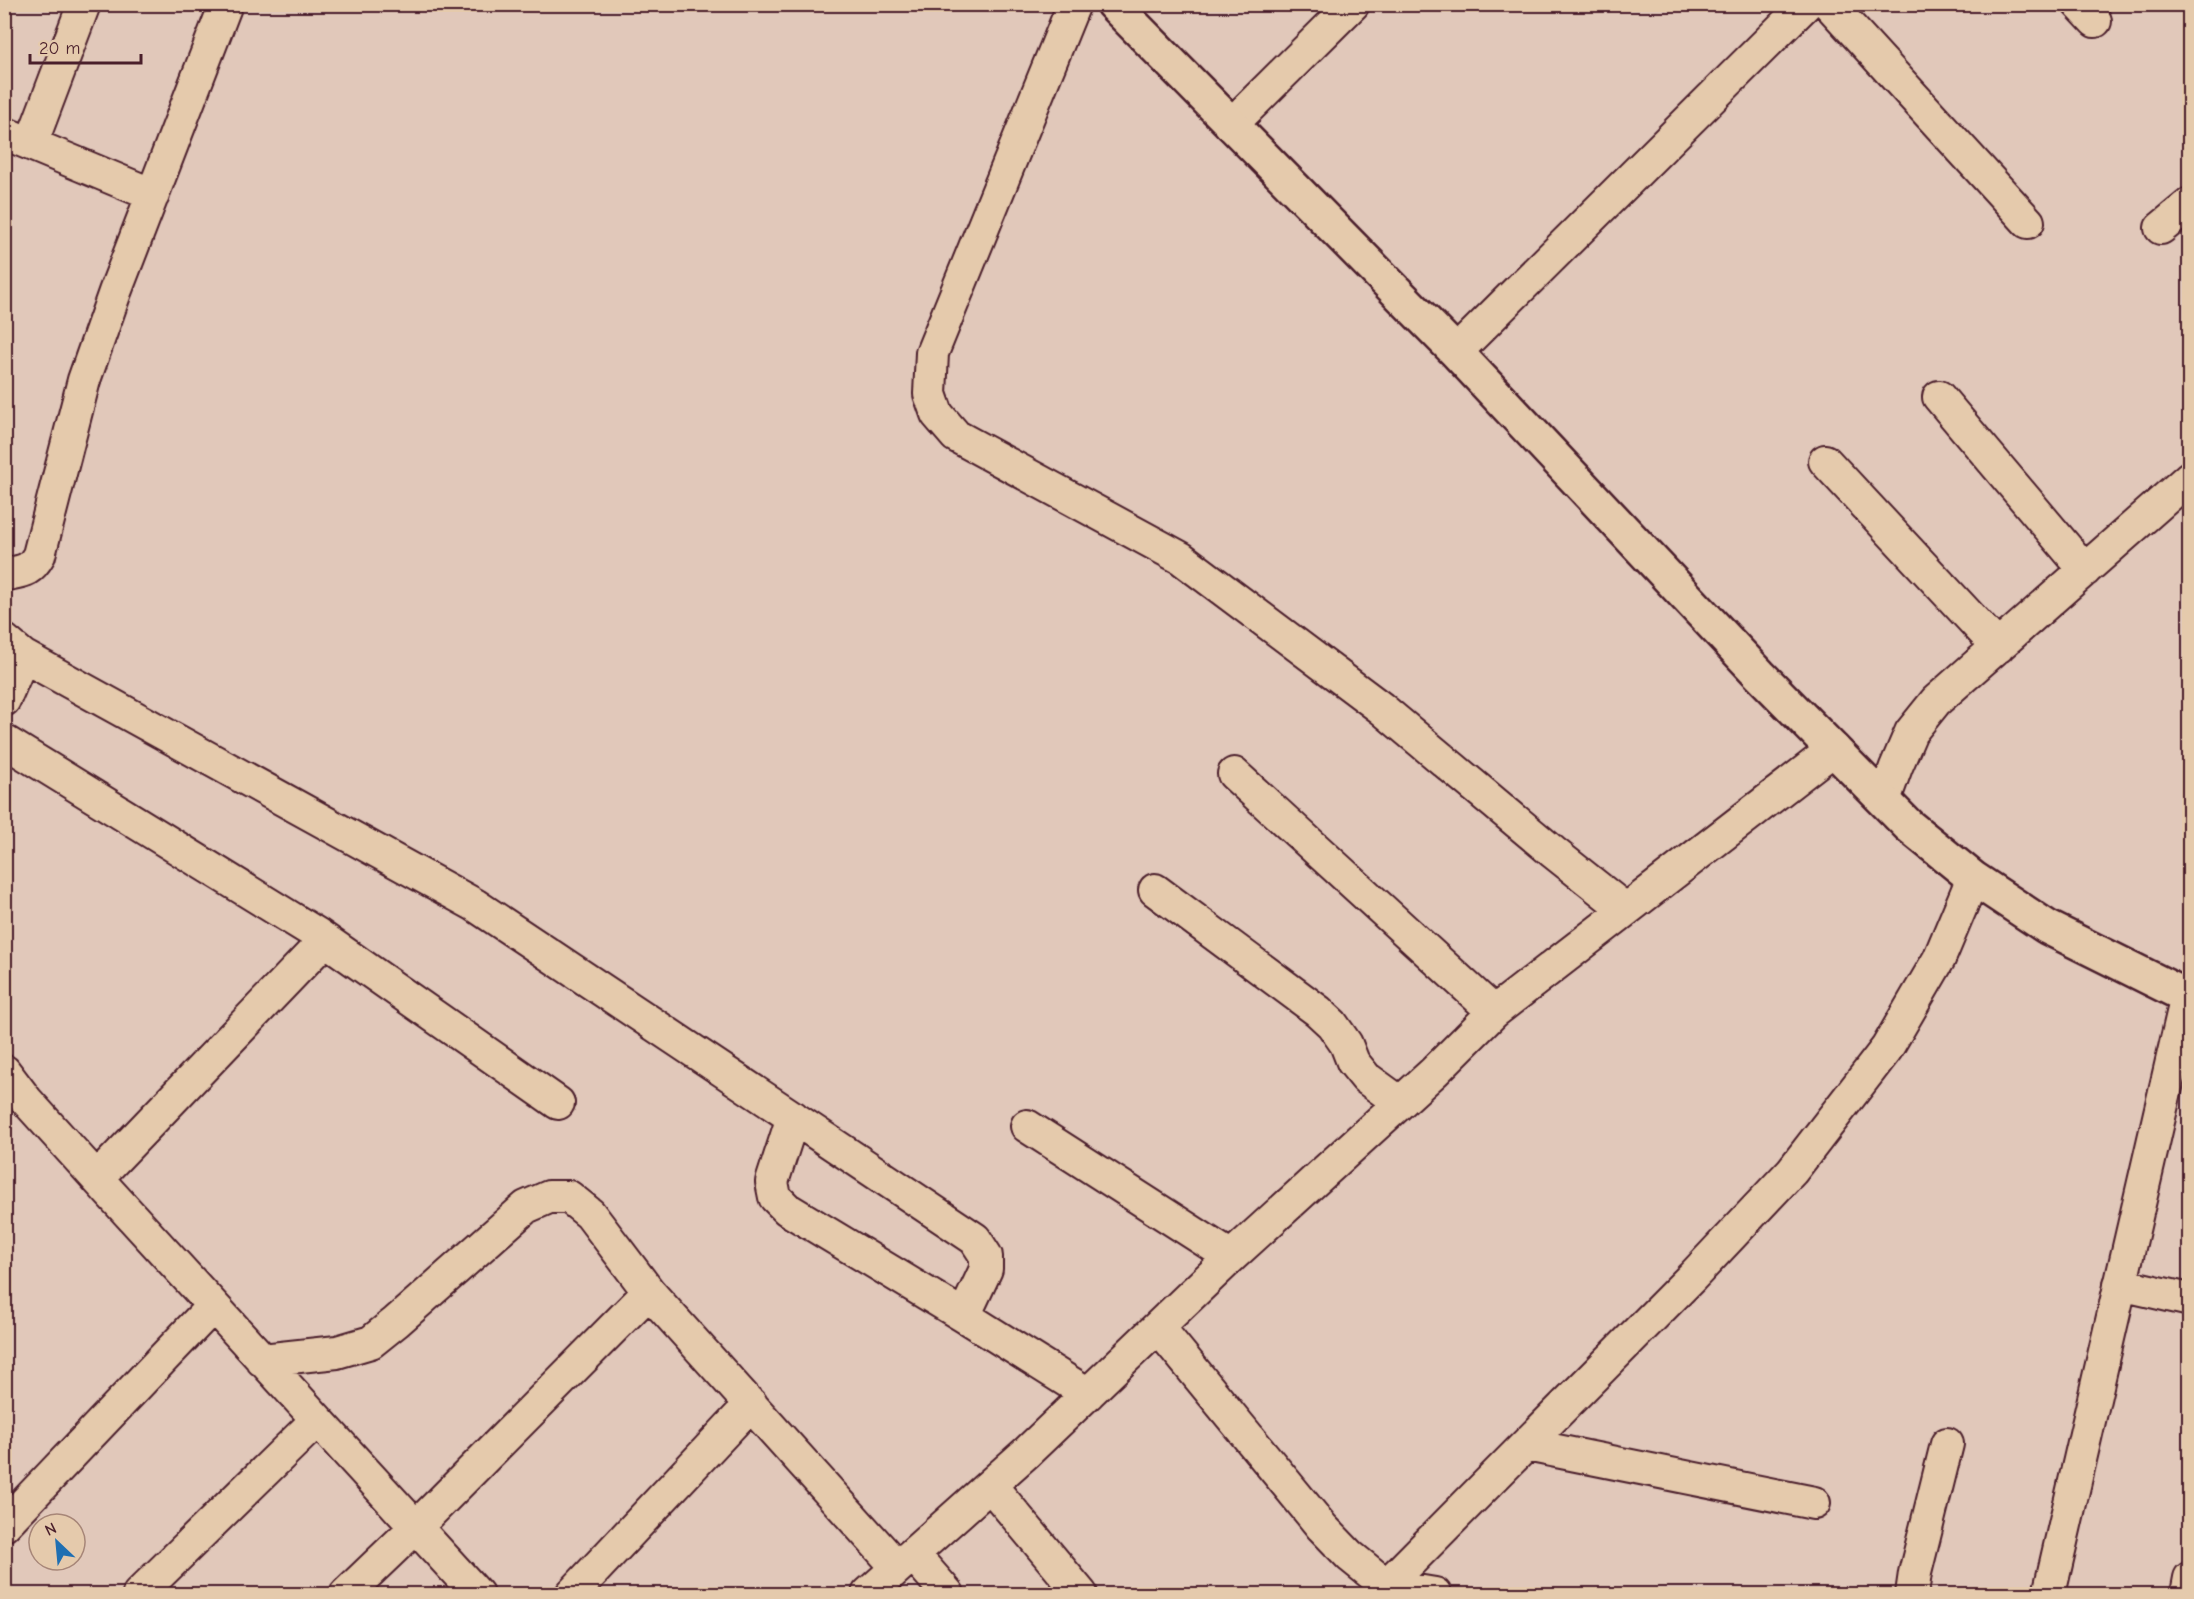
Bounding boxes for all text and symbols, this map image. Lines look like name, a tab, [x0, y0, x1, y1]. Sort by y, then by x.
scale bar	[30, 27, 141, 65]
text: 20 m	[39, 38, 80, 59]
north arrow	[27, 1512, 87, 1572]
text: N	[42, 1519, 59, 1540]

